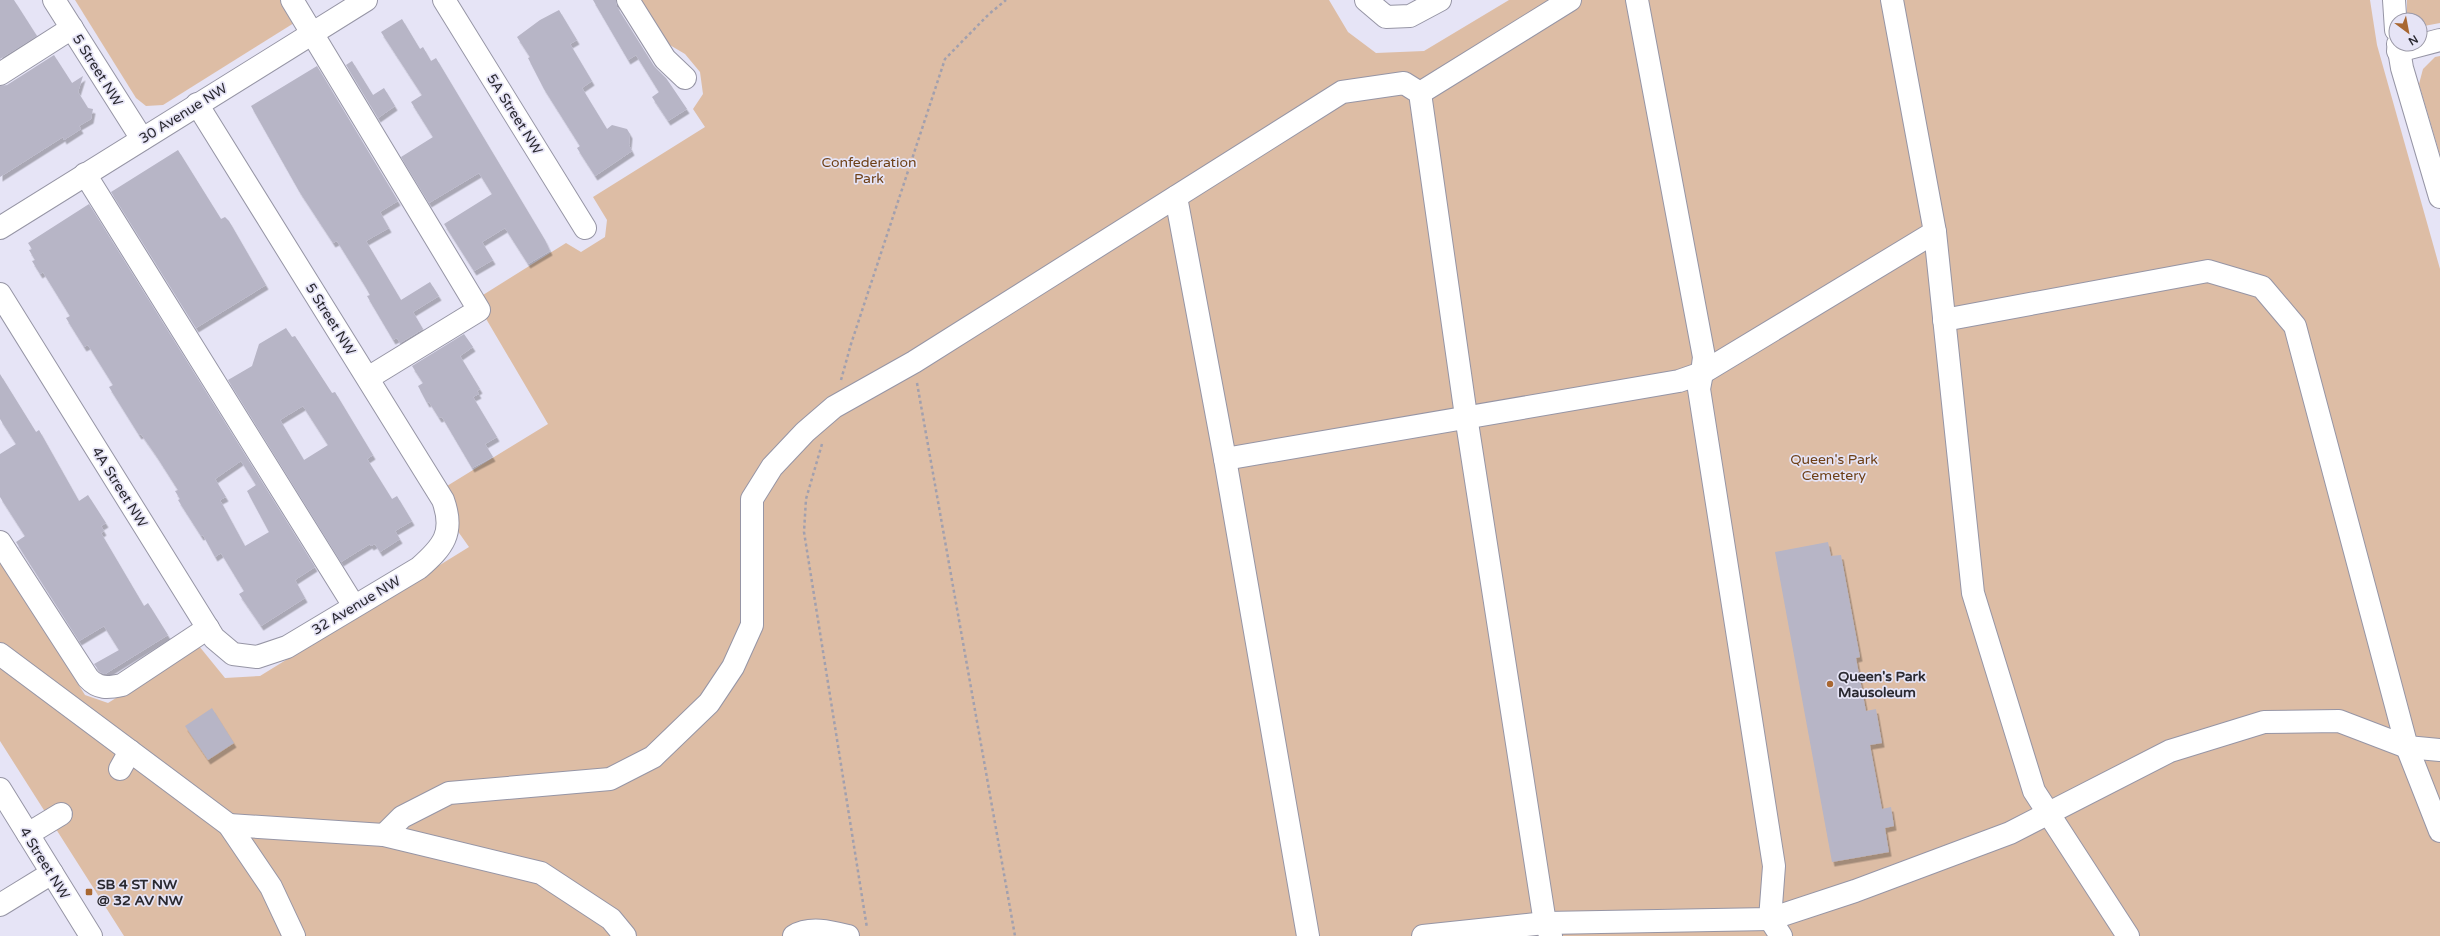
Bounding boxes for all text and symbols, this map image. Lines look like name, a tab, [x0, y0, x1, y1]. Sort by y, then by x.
north arrow	[2388, 12, 2428, 52]
street label: 5 Street NW	[69, 31, 126, 109]
text: N	[2406, 32, 2420, 48]
street label: 5A Street NW	[483, 71, 546, 158]
street label: 30 Avenue NW	[136, 80, 230, 147]
park label: Confederation Park	[822, 154, 916, 187]
street label: 5 Street NW	[302, 280, 359, 358]
street label: 4A Street NW	[88, 444, 151, 531]
park label: Queen's Park Cemetery	[1790, 451, 1878, 484]
street label: 32 Avenue NW	[309, 572, 404, 639]
place label: Queen's Park Mausoleum	[1838, 668, 1926, 701]
marker: Queen's Park Mausoleum	[1825, 679, 1835, 689]
street label: 4 Street NW	[16, 824, 73, 902]
place label: SB 4 ST NW @ 32 AV NW	[97, 876, 184, 909]
marker: SB 4 ST NW @ 32 AV NW	[84, 887, 94, 897]

